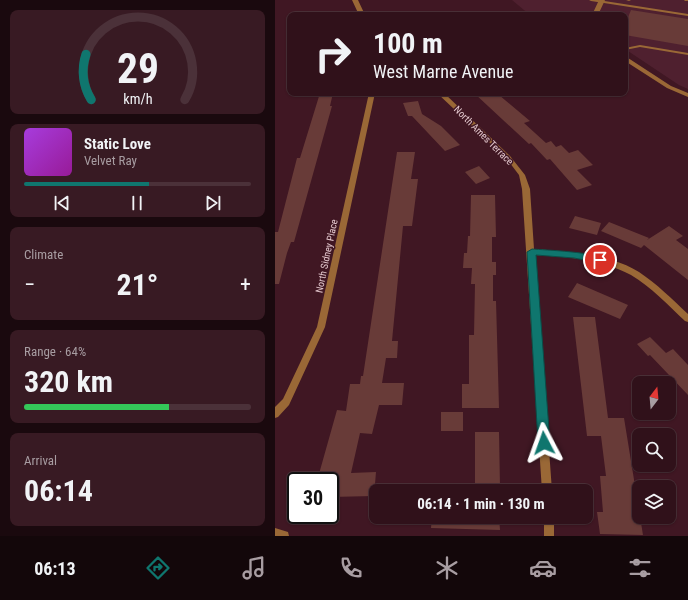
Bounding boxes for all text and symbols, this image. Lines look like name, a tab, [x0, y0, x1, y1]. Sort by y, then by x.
text: 100 m	[373, 27, 443, 60]
icon: right	[307, 28, 359, 80]
text: 29	[116, 44, 159, 93]
text: West Marne Avenue	[373, 61, 513, 82]
text: km/h	[123, 91, 152, 107]
street label: North Ames Terrace	[452, 104, 516, 167]
text: Static Love	[84, 135, 151, 153]
text: Velvet Ray	[84, 153, 137, 168]
icon: previous	[51, 192, 73, 214]
icon: pause	[126, 192, 148, 214]
icon: next	[202, 192, 224, 214]
street label: North Sidney Place	[313, 218, 340, 294]
pin	[583, 243, 617, 277]
text: Climate	[24, 247, 63, 262]
icon: arrive	[589, 249, 611, 271]
text: 21°	[117, 267, 159, 302]
text: −	[24, 272, 35, 297]
text: +	[240, 272, 251, 297]
text: Range · 64%	[24, 344, 86, 359]
text: 320 km	[24, 364, 113, 399]
north arrow	[632, 376, 676, 420]
map controls	[632, 376, 676, 524]
position arrow	[523, 422, 565, 464]
button: search	[632, 428, 676, 472]
text: Arrival	[24, 453, 57, 468]
speed limit sign: 30	[287, 472, 339, 524]
text: 06:14	[24, 473, 93, 508]
button: layers	[632, 480, 676, 524]
text: 06:14 · 1 min · 130 m	[417, 495, 545, 513]
icon: directions	[144, 554, 172, 582]
icon: music	[240, 554, 268, 582]
icon: phone	[337, 554, 365, 582]
icon: climate	[433, 554, 461, 582]
icon: car	[529, 554, 557, 582]
icon: filters	[626, 554, 654, 582]
text: 06:13	[34, 558, 76, 579]

